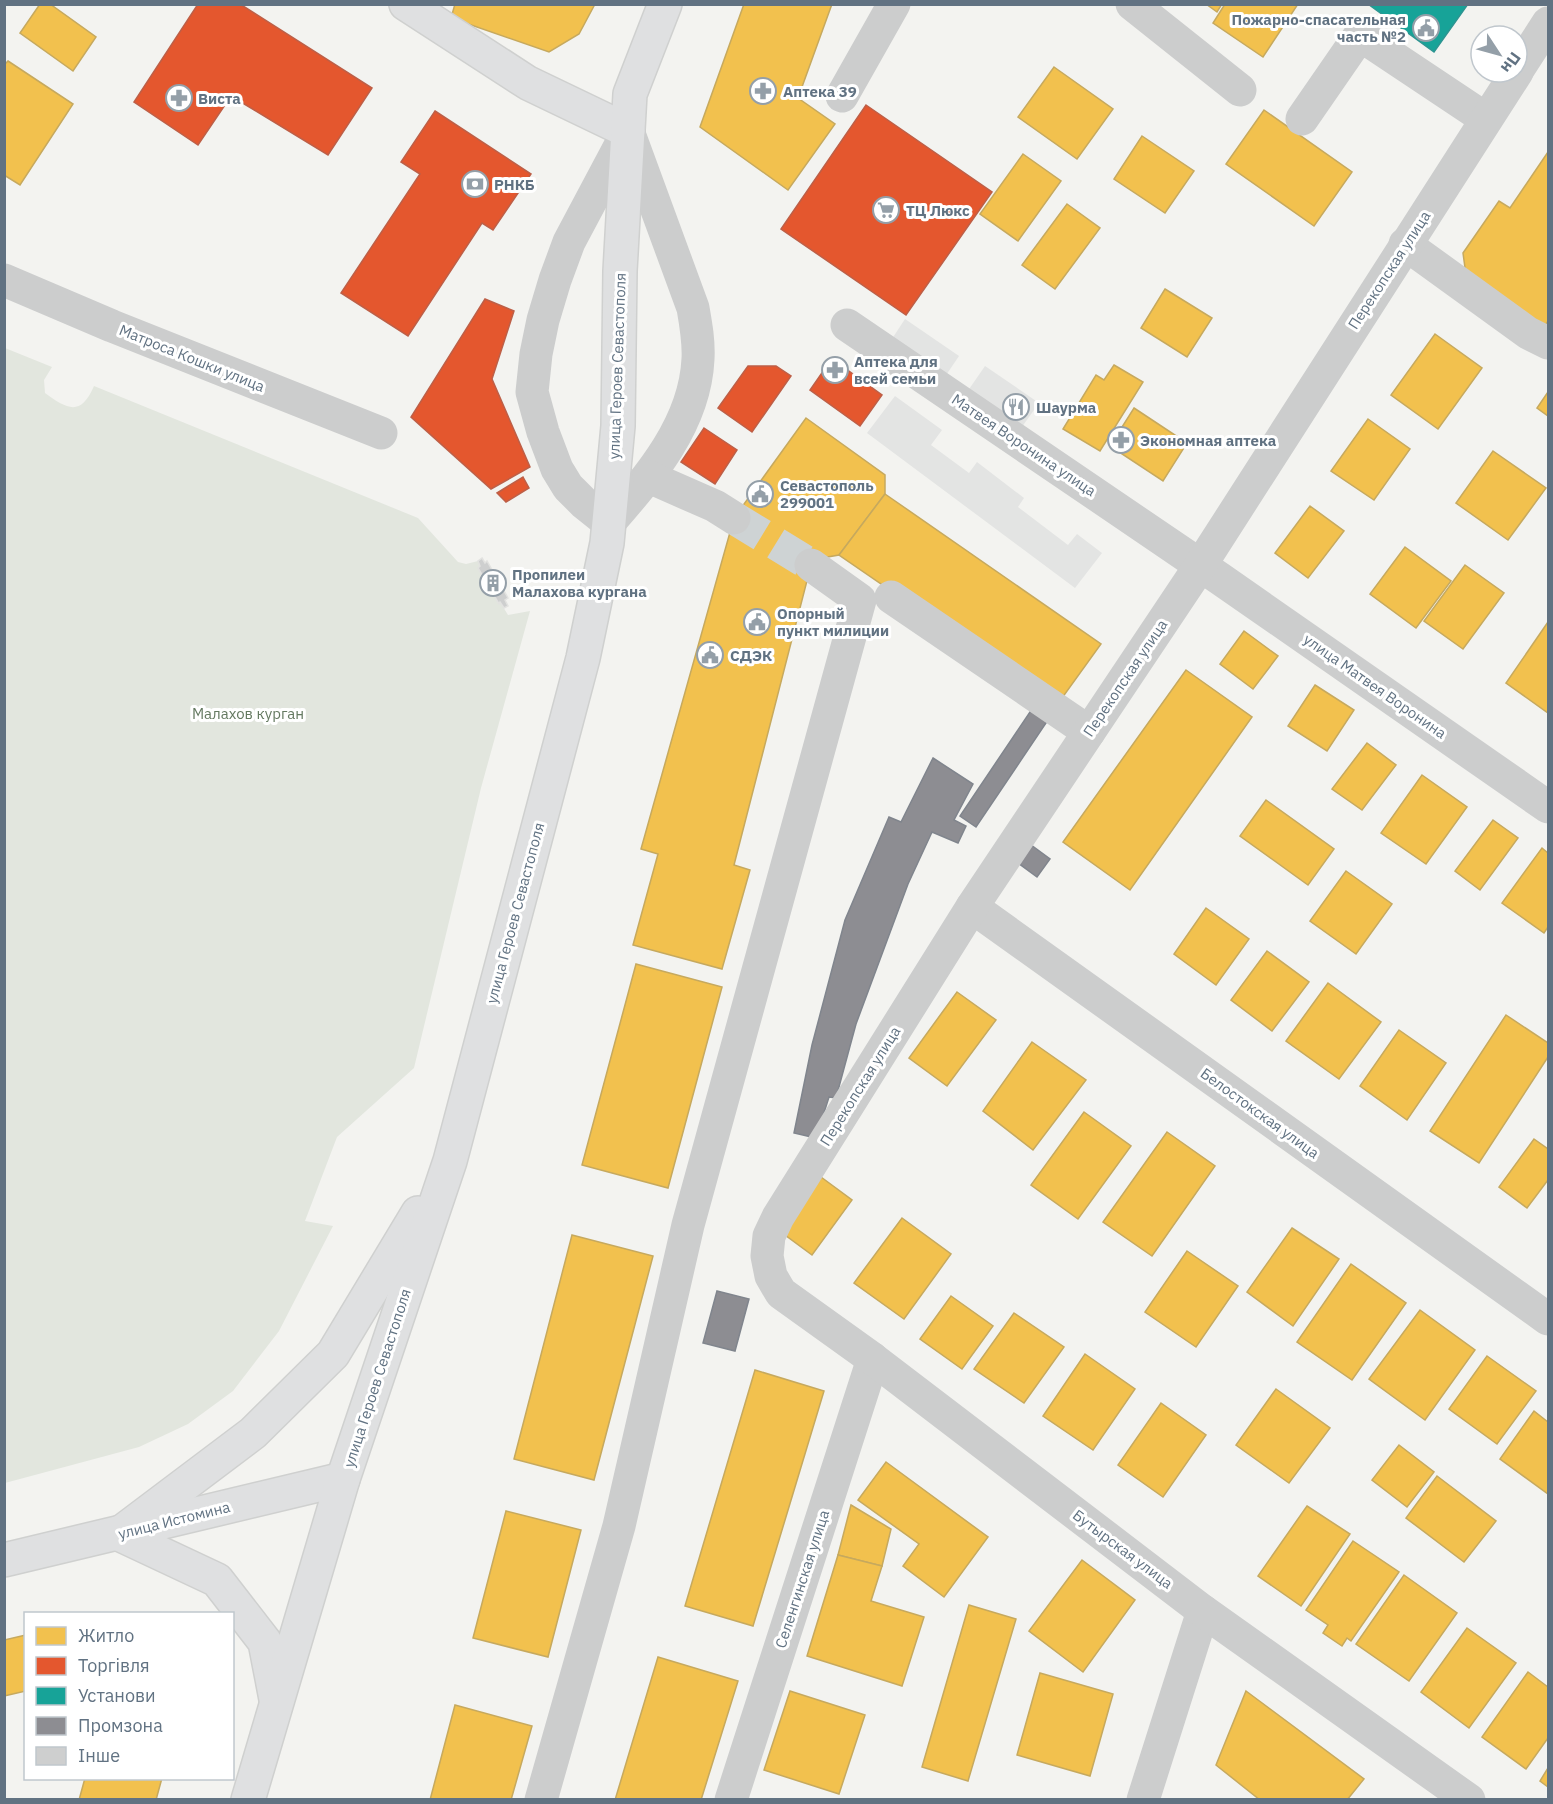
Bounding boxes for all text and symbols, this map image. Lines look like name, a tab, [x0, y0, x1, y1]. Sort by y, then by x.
place label: Пожарно-спасательная часть №2	[1232, 10, 1406, 46]
public building icon: Пожарно-спасательная часть №2	[1411, 13, 1441, 43]
north arrow	[1469, 24, 1529, 84]
text: Пн	[1497, 48, 1525, 77]
pharmacy icon: Аптека 39	[748, 76, 778, 106]
place label: Аптека 39	[783, 82, 857, 101]
pharmacy icon: Виста	[164, 83, 194, 113]
place label: Виста	[198, 89, 241, 108]
bank icon: РНКБ	[460, 169, 490, 199]
place label: РНКБ	[494, 175, 535, 194]
supermarket icon: ТЦ Люкс	[871, 195, 901, 225]
place label: ТЦ Люкс	[906, 201, 970, 220]
street label: Перекопская улица	[1344, 207, 1434, 333]
street label: улица Героев Севастополя	[604, 272, 630, 460]
street label: Матроса Кошки улица	[116, 320, 268, 396]
place label: Аптека для всей семьи	[854, 352, 938, 388]
pharmacy icon: Аптека для всей семьи	[820, 355, 850, 385]
street label: Матвея Воронина улица	[948, 390, 1100, 500]
restaurant icon: Шаурма	[1001, 392, 1031, 422]
place label: Шаурма	[1036, 398, 1097, 417]
pharmacy icon: Экономная аптека	[1106, 425, 1136, 455]
place label: Экономная аптека	[1140, 431, 1277, 450]
place label: Севастополь 299001	[780, 476, 874, 512]
public building icon: Севастополь 299001	[745, 479, 775, 509]
place label: Пропилеи Малахова кургана	[512, 565, 647, 601]
building icon: Пропилеи Малахова кургана	[478, 568, 508, 598]
place label: Опорный пункт милиции	[777, 604, 889, 640]
public building icon: Опорный пункт милиции	[742, 607, 772, 637]
street label: Перекопская улица	[1079, 616, 1171, 740]
street label: улица Матвея Воронина	[1300, 629, 1450, 743]
public building icon: СДЭК	[695, 640, 725, 670]
place label: СДЭК	[730, 646, 772, 665]
park label: Малахов курган	[192, 704, 304, 723]
street label: улица Героев Севастополя	[482, 820, 548, 1006]
street label: Перекопская улица	[816, 1023, 904, 1149]
street label: Белостокская улица	[1197, 1063, 1323, 1163]
street label: улица Героев Севастополя	[339, 1286, 415, 1470]
street label: улица Истомина	[116, 1497, 232, 1543]
street label: Бутырская улица	[1069, 1505, 1177, 1593]
street label: Селенгинская улица	[771, 1508, 833, 1650]
legend	[24, 1612, 234, 1780]
text: Житло	[78, 1624, 134, 1647]
text: Торгівля	[78, 1654, 150, 1677]
text: Установи	[78, 1684, 156, 1707]
text: Промзона	[78, 1714, 163, 1737]
text: Інше	[78, 1744, 120, 1767]

